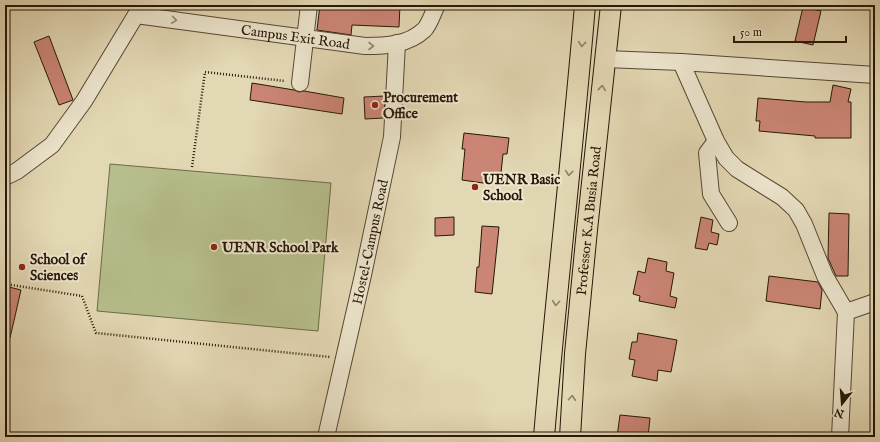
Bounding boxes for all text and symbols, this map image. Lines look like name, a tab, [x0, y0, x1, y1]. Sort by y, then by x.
one-way arrow	[171, 15, 177, 24]
scale bar	[734, 18, 846, 44]
street label: Campus Exit Road	[240, 21, 351, 54]
text: 50 m	[740, 25, 762, 40]
one-way arrow	[577, 41, 586, 47]
one-way arrow	[368, 42, 374, 50]
one-way arrow	[597, 85, 606, 91]
place label: Procurement Office	[383, 89, 458, 123]
marker: Procurement Office	[370, 100, 380, 110]
street label: Professor K.A Busia Road	[573, 145, 606, 296]
one-way arrow	[565, 170, 574, 176]
place label: UENR Basic School	[482, 171, 560, 205]
street label: Hostel-Campus Road	[349, 177, 393, 306]
marker: UENR Basic School	[470, 182, 480, 192]
place label: UENR School Park	[221, 239, 339, 257]
marker: UENR School Park	[209, 242, 219, 252]
place label: School of Sciences	[30, 251, 88, 285]
marker: School of Sciences	[17, 262, 27, 272]
one-way arrow	[551, 299, 560, 306]
north arrow	[822, 384, 862, 424]
one-way arrow	[567, 395, 576, 401]
text: N	[832, 404, 847, 421]

